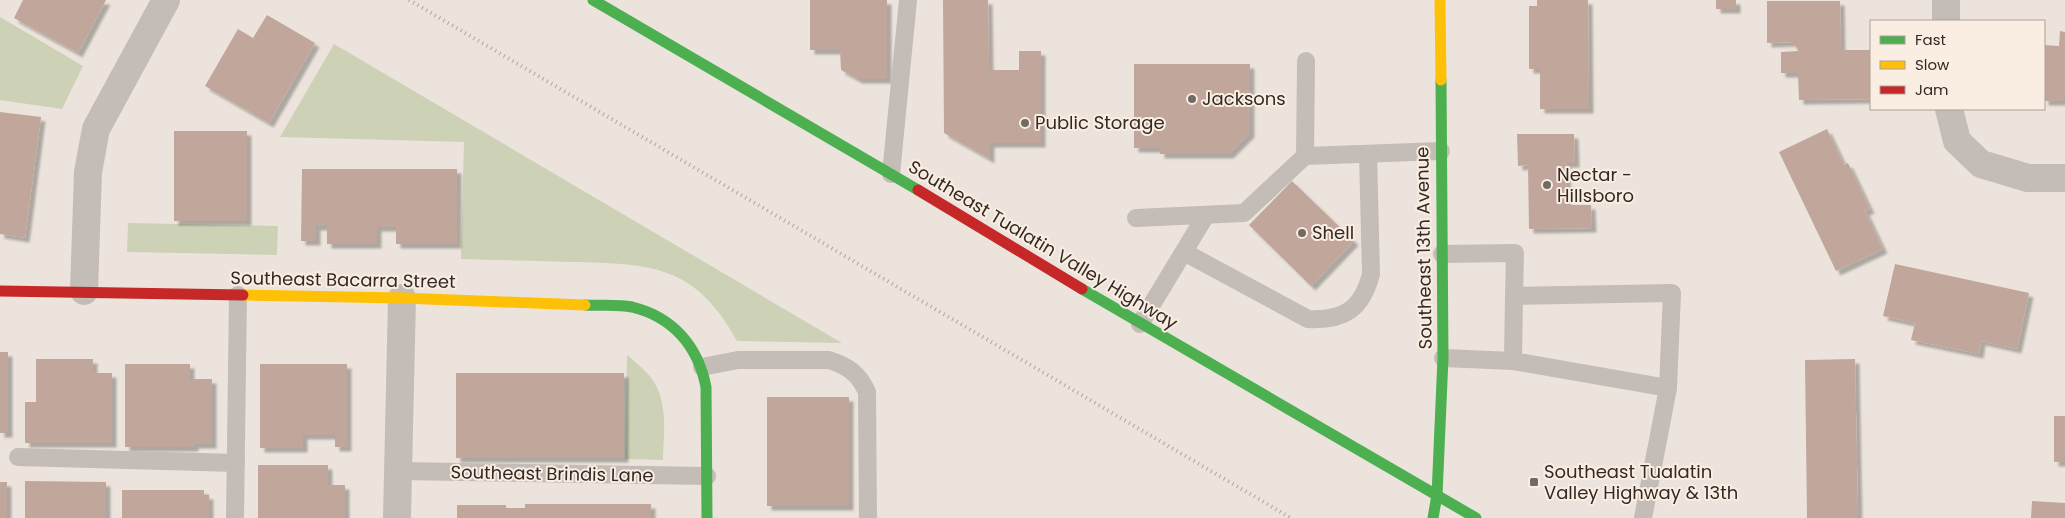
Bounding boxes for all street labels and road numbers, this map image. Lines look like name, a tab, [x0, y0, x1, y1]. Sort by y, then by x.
street label: Southeast 13th Avenue	[1409, 147, 1438, 350]
street label: Southeast Tualatin Valley Highway	[904, 154, 1183, 335]
street label: Southeast Bacarra Street	[230, 265, 456, 294]
street label: Southeast Brindis Lane	[450, 459, 654, 488]

